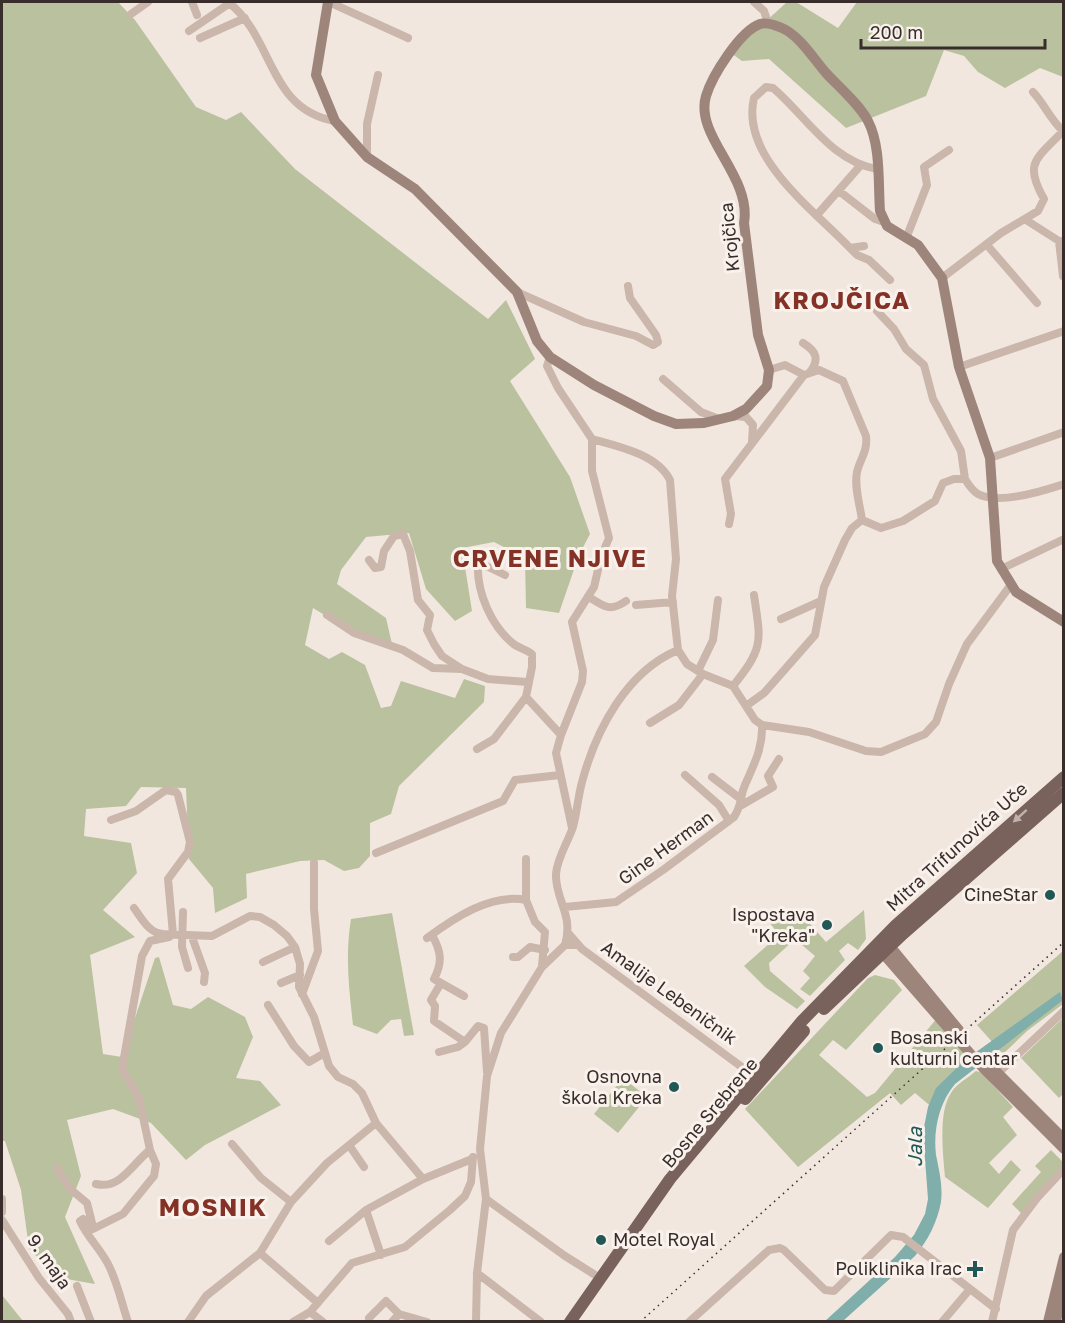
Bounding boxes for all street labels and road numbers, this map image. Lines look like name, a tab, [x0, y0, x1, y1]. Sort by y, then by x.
street label: Krojčica	[714, 201, 744, 273]
street label: Mitra Trifunovića Uče	[881, 777, 1031, 915]
street label: Gine Herman	[614, 805, 717, 889]
street label: Amalije Lebeničnik	[597, 936, 742, 1049]
street label: Bosne Srebrene	[657, 1053, 762, 1172]
street label: 9. maja	[23, 1230, 77, 1293]

